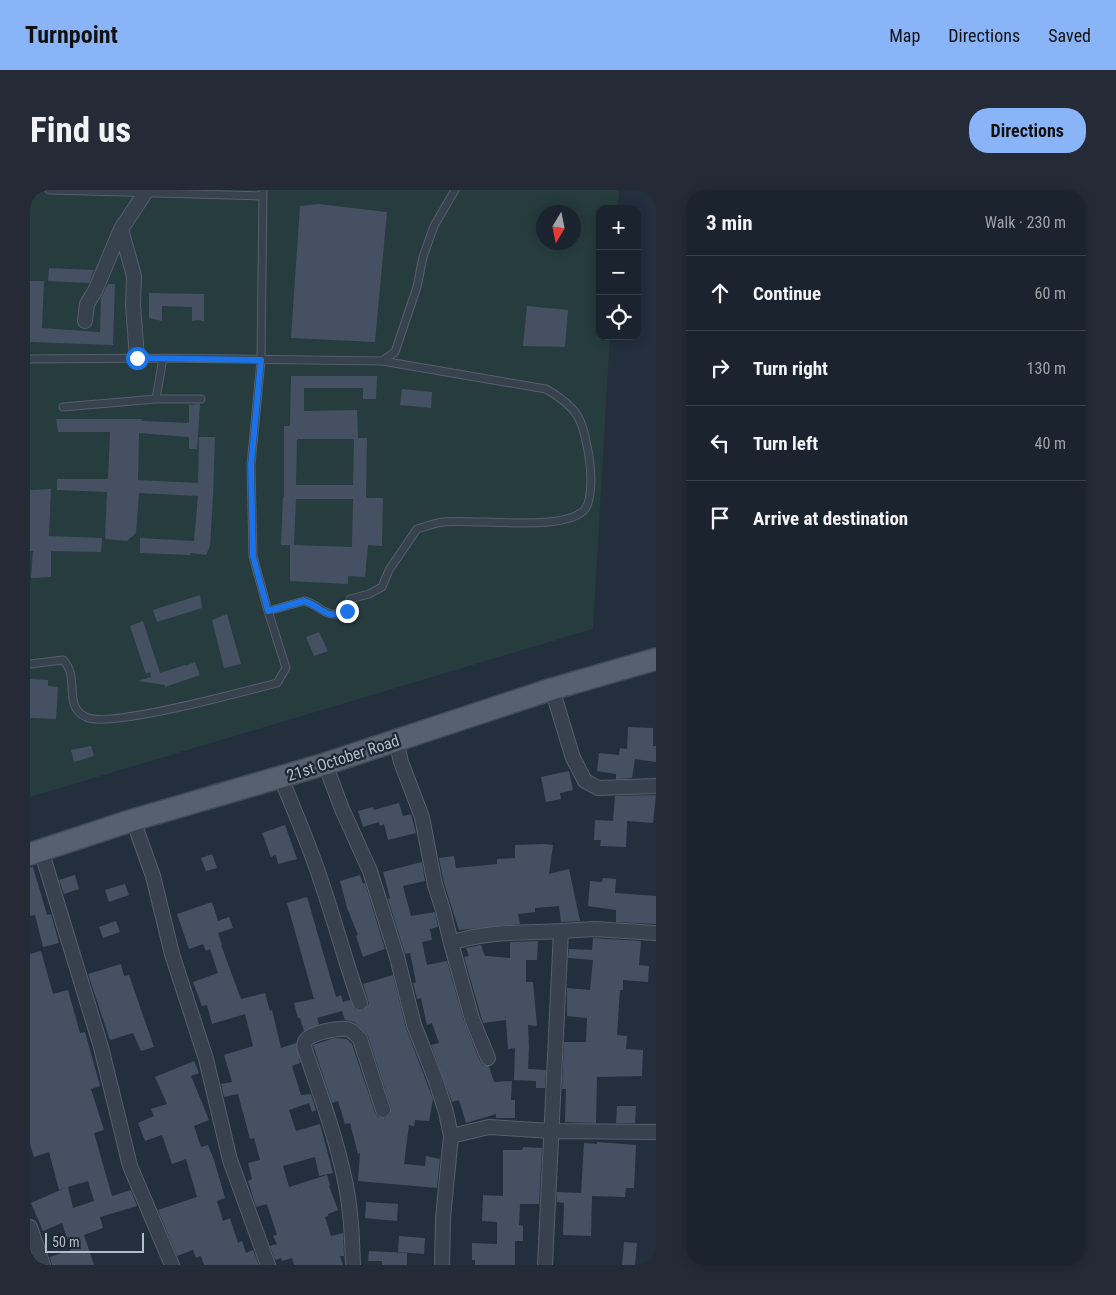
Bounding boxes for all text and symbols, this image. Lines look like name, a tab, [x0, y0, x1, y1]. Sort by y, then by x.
text: Turnpoint	[25, 21, 118, 49]
text: Map	[889, 25, 920, 46]
text: Directions	[948, 25, 1020, 46]
text: Saved	[1048, 25, 1091, 46]
button: Directions	[969, 108, 1086, 153]
text: Find us	[30, 110, 131, 151]
north arrow	[536, 205, 581, 250]
map controls	[596, 205, 641, 340]
button: +	[596, 205, 641, 250]
text: 3 min	[706, 211, 753, 235]
text: Walk · 230 m	[985, 213, 1066, 232]
button: −	[596, 250, 641, 295]
icon: ahead	[706, 279, 734, 307]
text: Continue	[753, 282, 821, 305]
text: 60 m	[1034, 284, 1066, 303]
button: locate	[596, 295, 641, 340]
route start	[126, 347, 149, 370]
icon: right	[706, 354, 734, 382]
text: Turn right	[753, 357, 828, 380]
text: 130 m	[1027, 359, 1066, 378]
icon: left	[706, 429, 734, 457]
text: Turn left	[753, 432, 818, 455]
text: 40 m	[1034, 434, 1066, 453]
icon: arrive	[706, 504, 734, 532]
text: Arrive at destination	[753, 507, 908, 530]
route end	[336, 600, 359, 623]
street label: 21st October Road	[284, 731, 402, 785]
scale bar	[45, 1230, 144, 1253]
text: 50 m	[52, 1234, 80, 1250]

